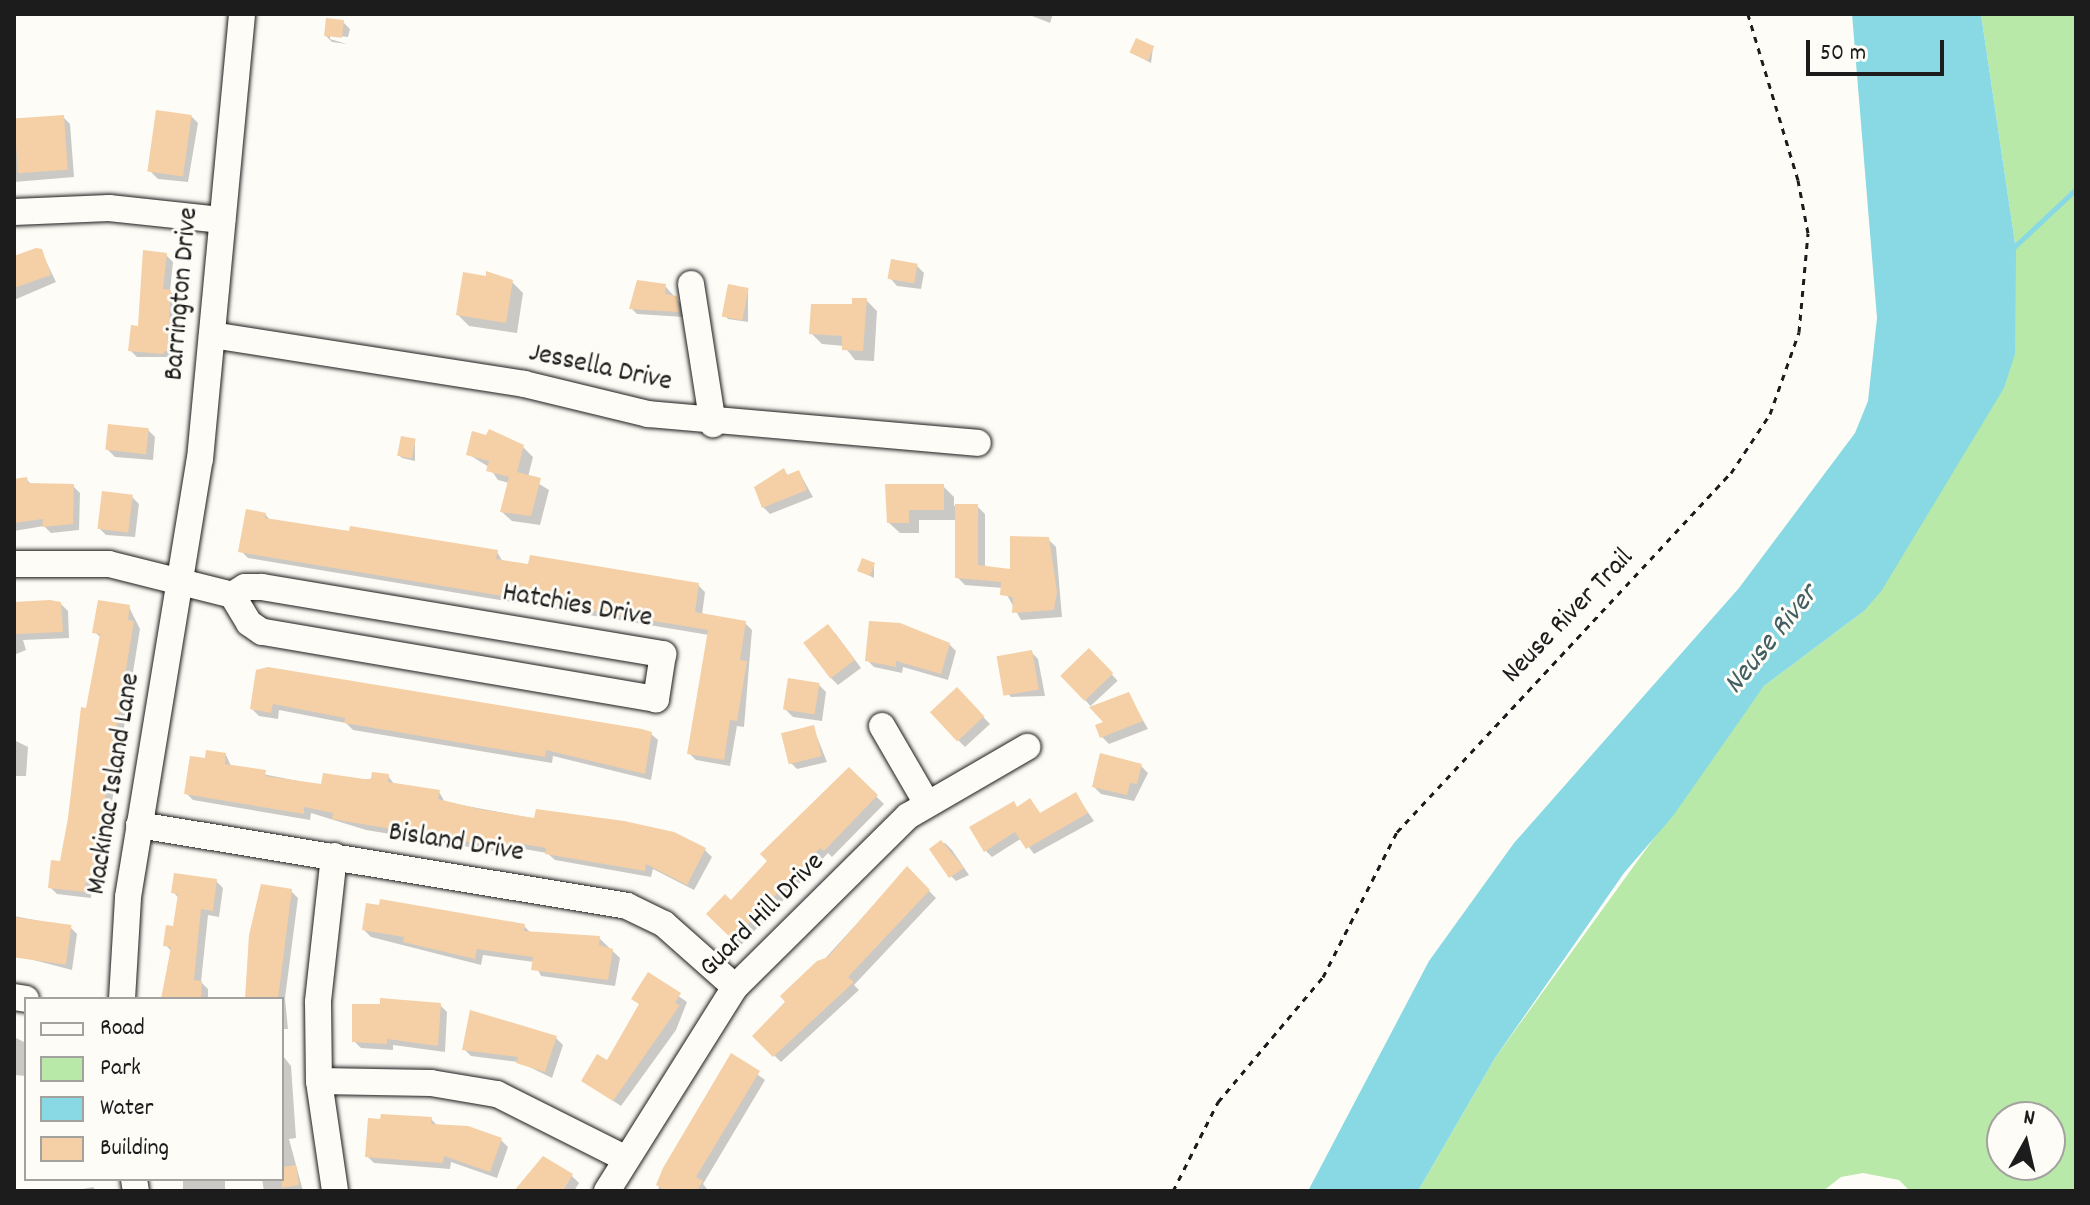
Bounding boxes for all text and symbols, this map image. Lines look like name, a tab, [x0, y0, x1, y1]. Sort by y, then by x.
scale bar	[1810, 24, 1948, 74]
text: 50 m	[1820, 37, 1866, 71]
street label: Barrington Drive	[159, 206, 207, 382]
street label: Jessella Drive	[525, 337, 675, 401]
street label: Neuse River Trail	[1496, 542, 1642, 692]
street label: Hatchies Drive	[499, 577, 655, 637]
water label: Neuse River	[1718, 579, 1828, 703]
street label: Mackinac Island Lane	[81, 671, 149, 897]
street label: Bisland Drive	[386, 817, 526, 871]
street label: Guard Hill Drive	[694, 847, 832, 985]
legend	[24, 997, 284, 1181]
text: Road	[100, 1012, 145, 1046]
text: Park	[100, 1052, 141, 1086]
text: Water	[100, 1092, 153, 1126]
north arrow	[1986, 1101, 2066, 1181]
text: N	[2022, 1103, 2037, 1135]
text: Building	[100, 1132, 169, 1166]

